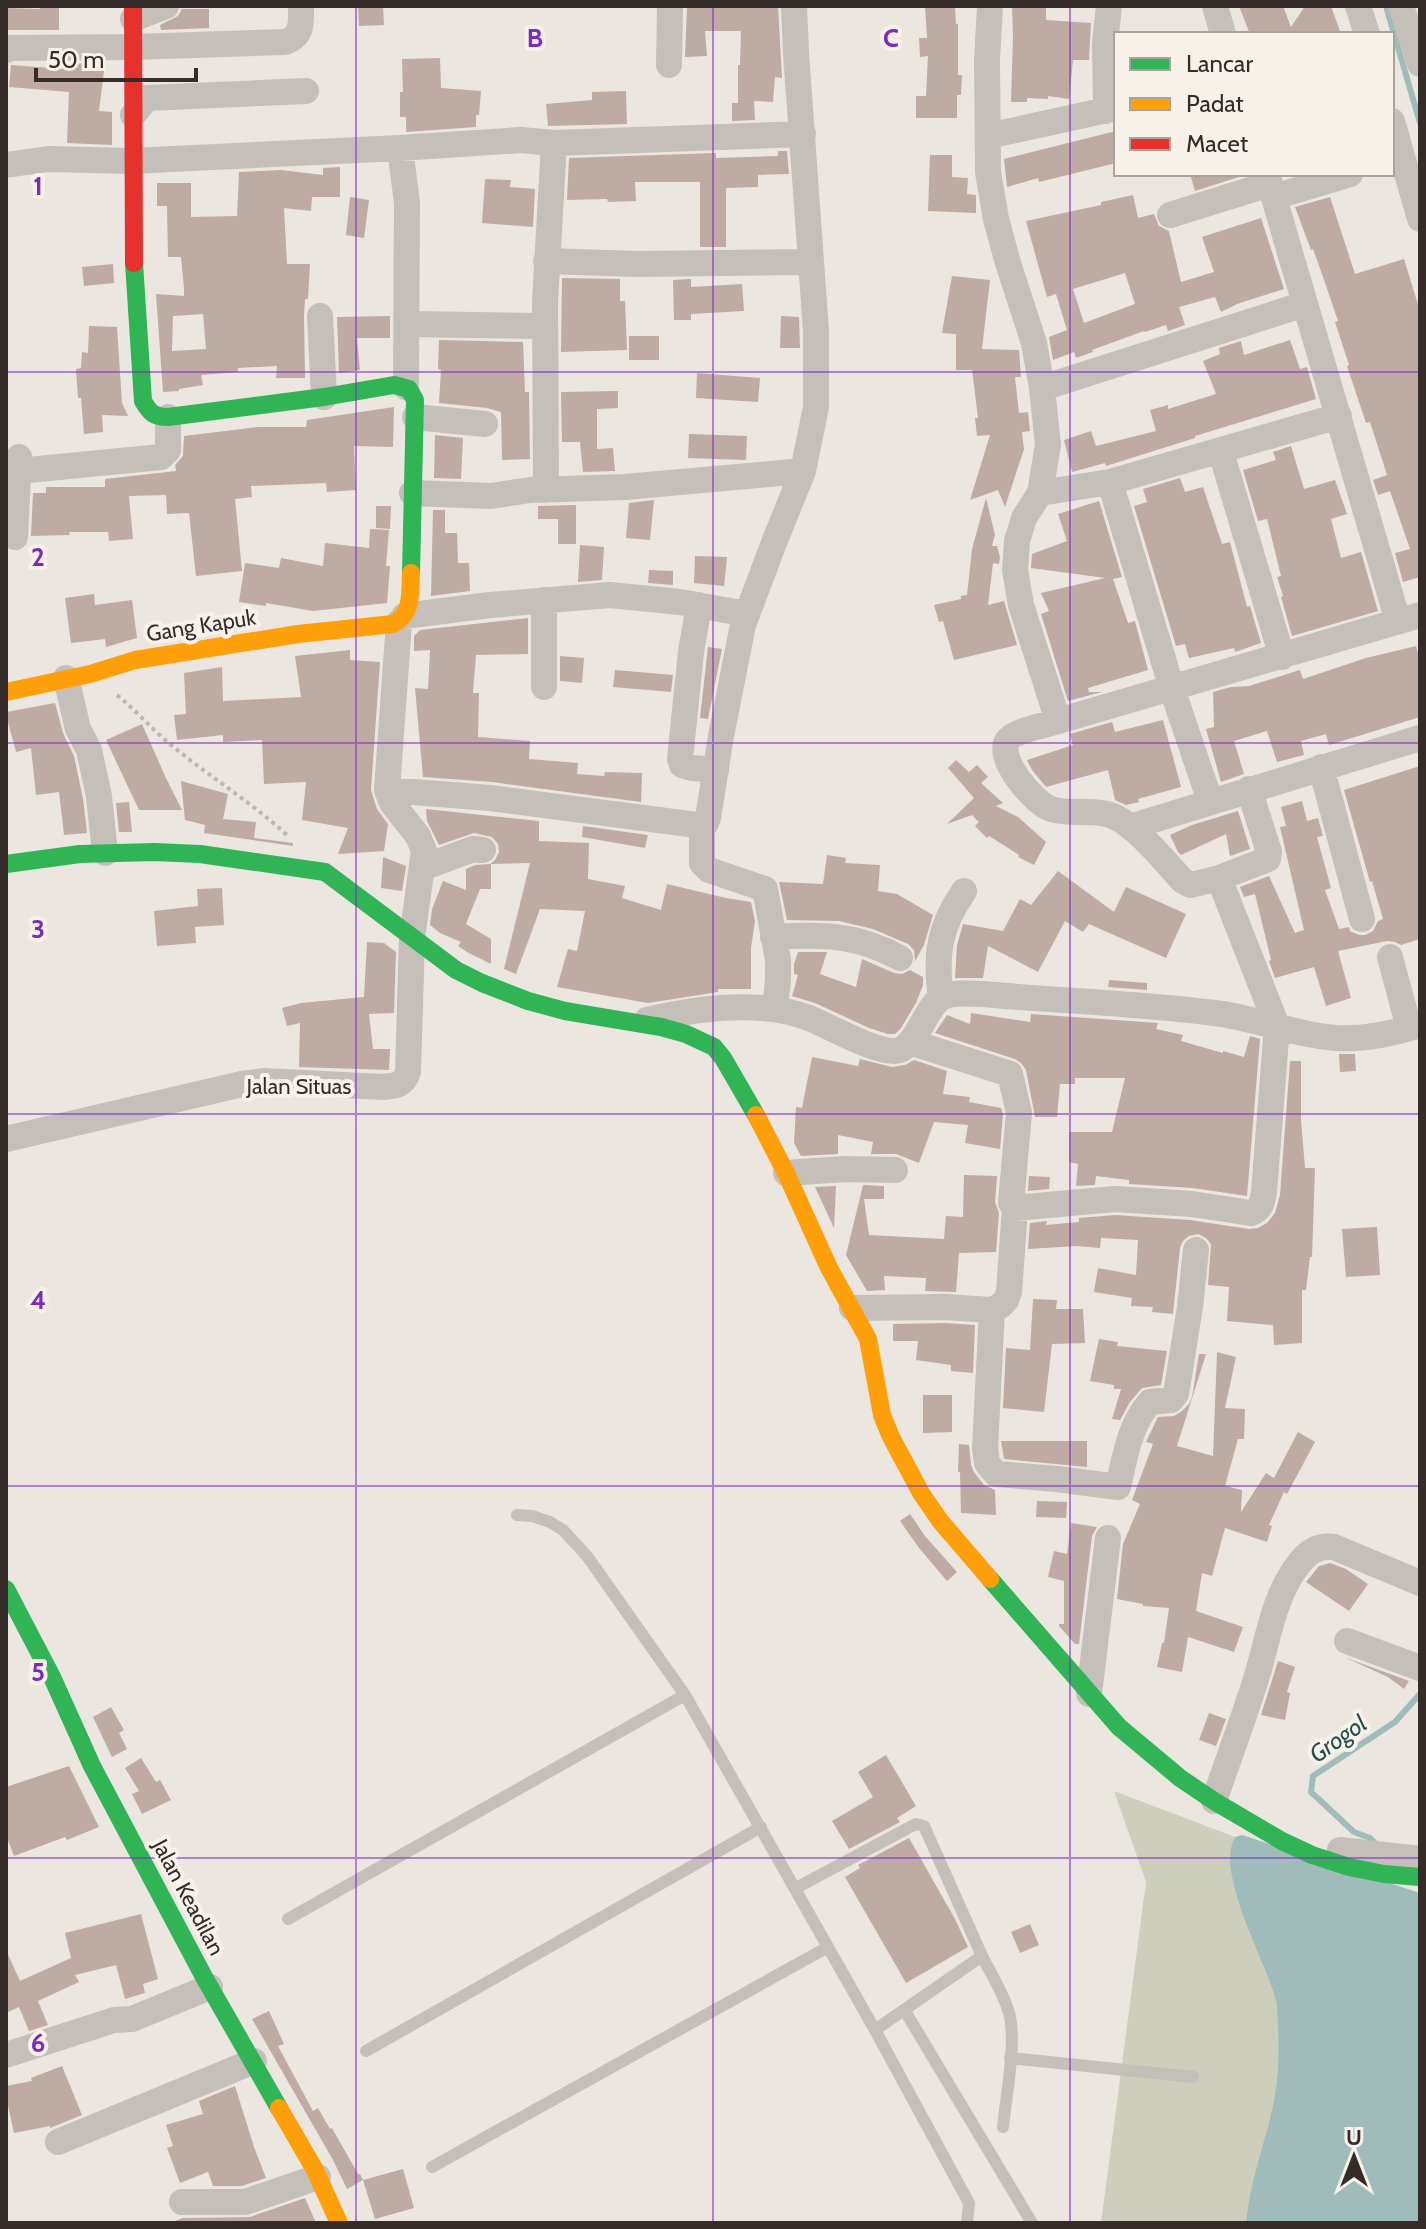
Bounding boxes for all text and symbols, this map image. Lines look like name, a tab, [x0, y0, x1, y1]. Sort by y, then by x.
text: B	[527, 22, 543, 54]
text: C	[883, 22, 899, 54]
scale bar	[36, 32, 196, 82]
legend	[1114, 32, 1394, 176]
text: 50 m	[48, 45, 104, 74]
text: Lancar	[1186, 49, 1253, 78]
text: Padat	[1186, 89, 1244, 118]
text: Macet	[1186, 129, 1248, 158]
text: 1	[33, 170, 43, 202]
text: 2	[31, 541, 45, 573]
street label: Gang Kapuk	[145, 604, 258, 647]
text: 3	[31, 913, 45, 945]
street label: Jalan Situas	[246, 1073, 351, 1100]
text: 4	[30, 1284, 46, 1316]
text: 5	[31, 1656, 45, 1688]
water label: Grogol	[1303, 1708, 1372, 1769]
street label: Jalan Keadilan	[146, 1834, 230, 1960]
text: 6	[31, 2027, 45, 2059]
north arrow	[1314, 2117, 1394, 2197]
text: U	[1346, 2124, 1362, 2151]

